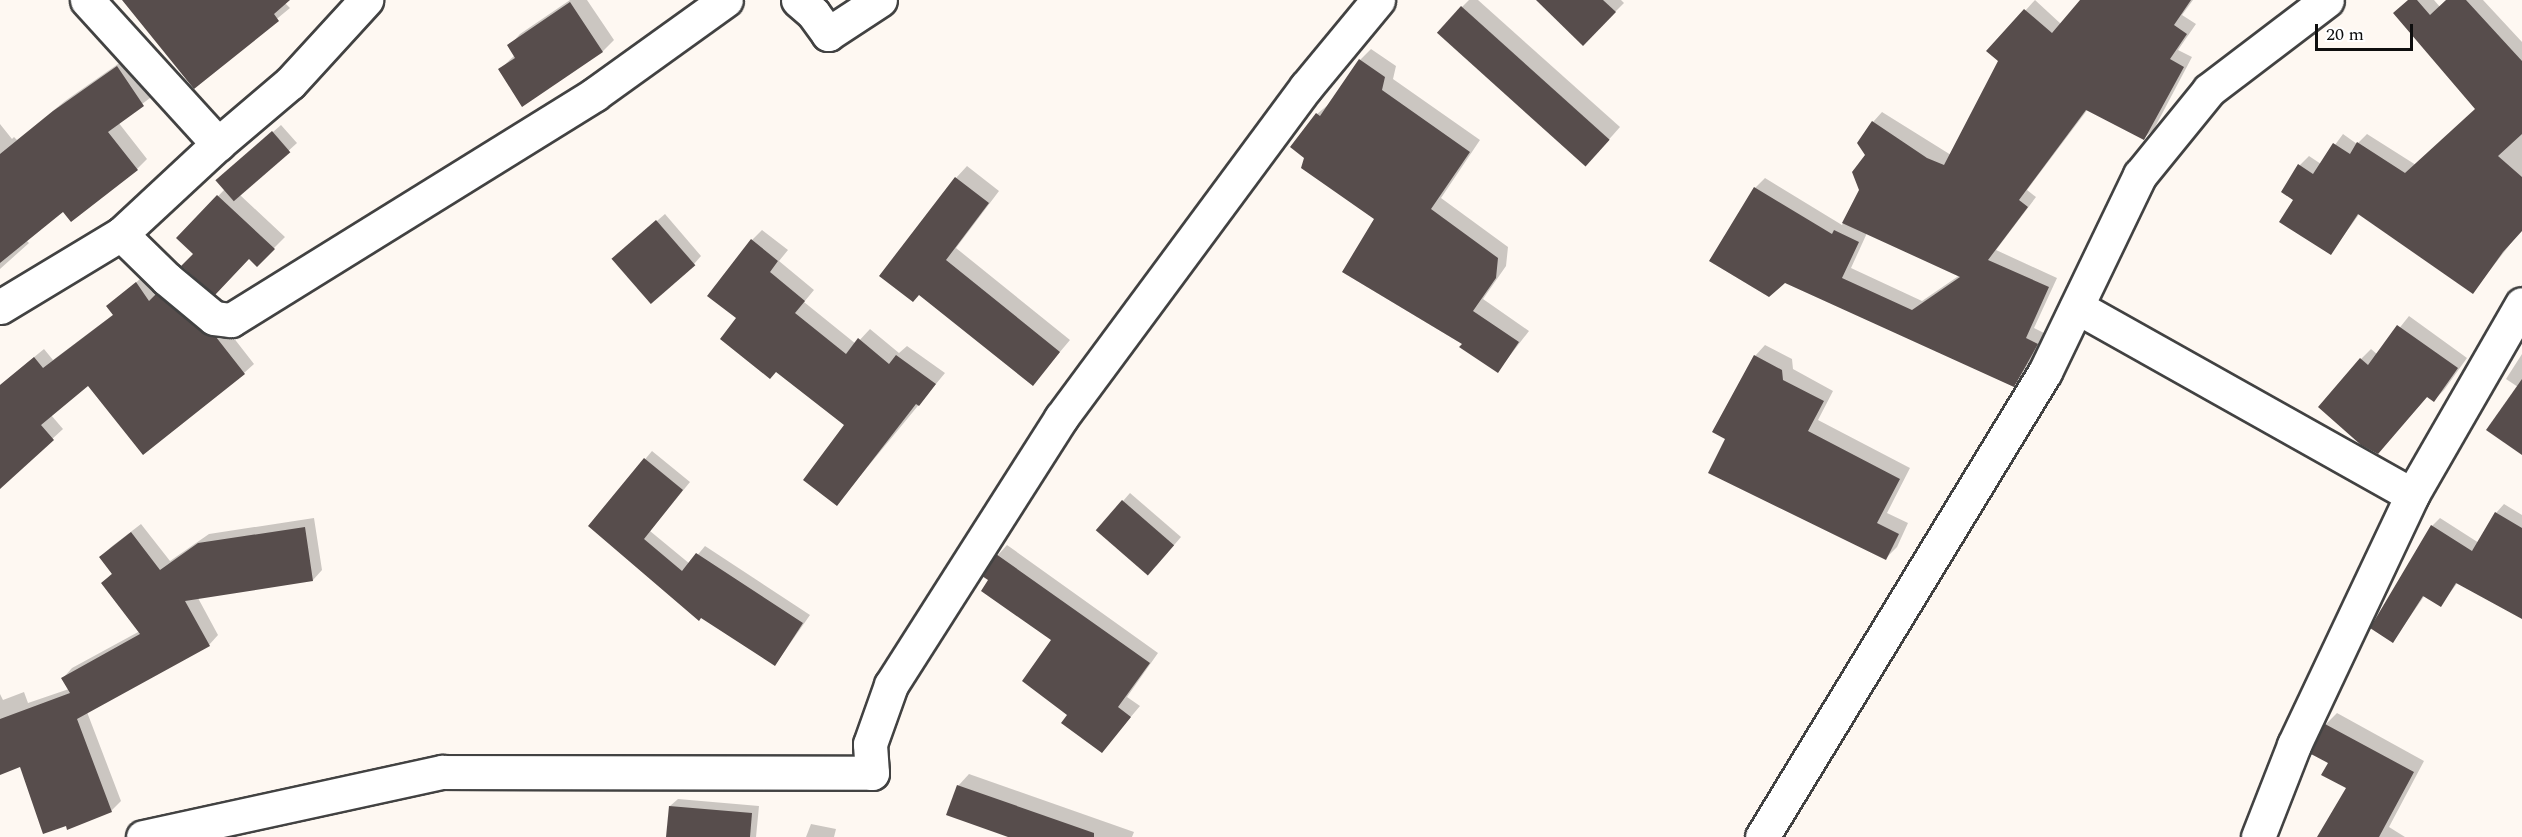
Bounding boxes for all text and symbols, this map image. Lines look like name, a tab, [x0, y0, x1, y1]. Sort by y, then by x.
scale bar	[2318, 12, 2416, 50]
text: 20 m	[2326, 21, 2364, 48]

